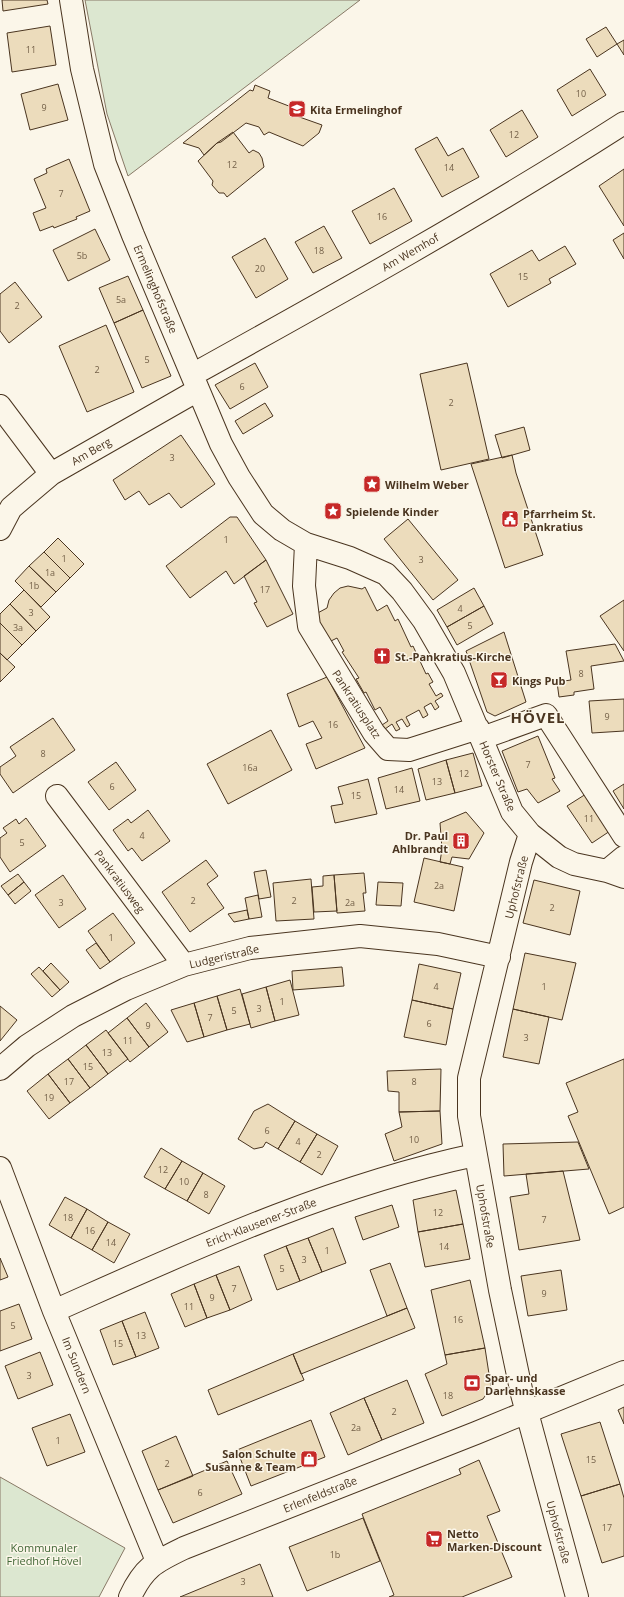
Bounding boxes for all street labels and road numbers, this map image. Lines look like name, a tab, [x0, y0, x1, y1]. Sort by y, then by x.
street label: Am Wemhof	[379, 229, 442, 274]
street label: Ermelinghofstraße	[131, 242, 181, 336]
street label: Am Berg	[68, 434, 114, 468]
street label: Pankratiusplatz	[329, 667, 385, 741]
street label: Horster Straße	[476, 738, 520, 814]
street label: Pankratiusweg	[91, 846, 149, 916]
street label: Uphofstraße	[501, 854, 531, 920]
street label: Ludgeristraße	[188, 941, 260, 971]
street label: Uphofstraße	[473, 1183, 499, 1249]
street label: Erich-Klausener-Straße	[204, 1194, 318, 1250]
street label: Im Sundern	[59, 1334, 95, 1396]
street label: Erlenfeldstraße	[281, 1472, 359, 1516]
street label: Uphofstraße	[543, 1499, 575, 1565]

